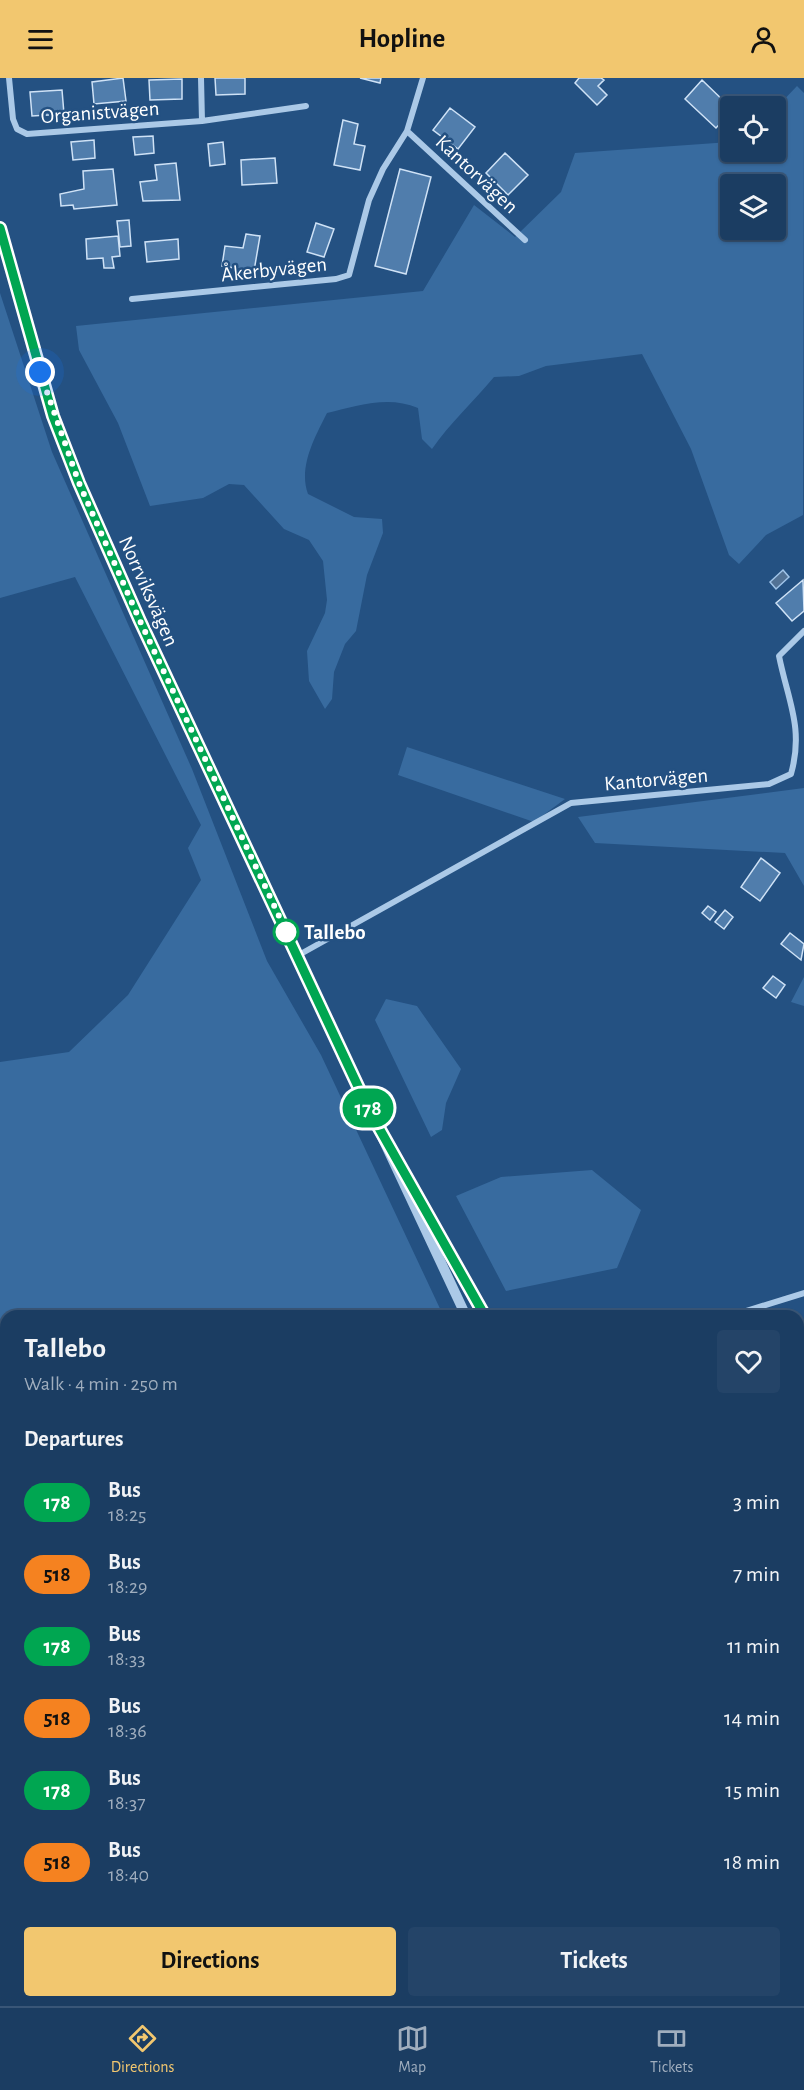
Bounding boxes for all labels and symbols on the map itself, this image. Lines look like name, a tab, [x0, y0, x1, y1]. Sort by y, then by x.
street label: Organistvägen	[40, 98, 160, 127]
street label: Kantorvägen	[431, 131, 522, 218]
street label: Åkerbyvägen	[220, 252, 328, 285]
your location	[25, 357, 55, 387]
street label: Norrviksvägen	[115, 533, 182, 649]
street label: Kantorvägen	[603, 764, 709, 794]
marker: Tallebo	[273, 919, 299, 945]
place label: Tallebo	[304, 922, 366, 943]
line badge: 178	[334, 1088, 403, 1128]

